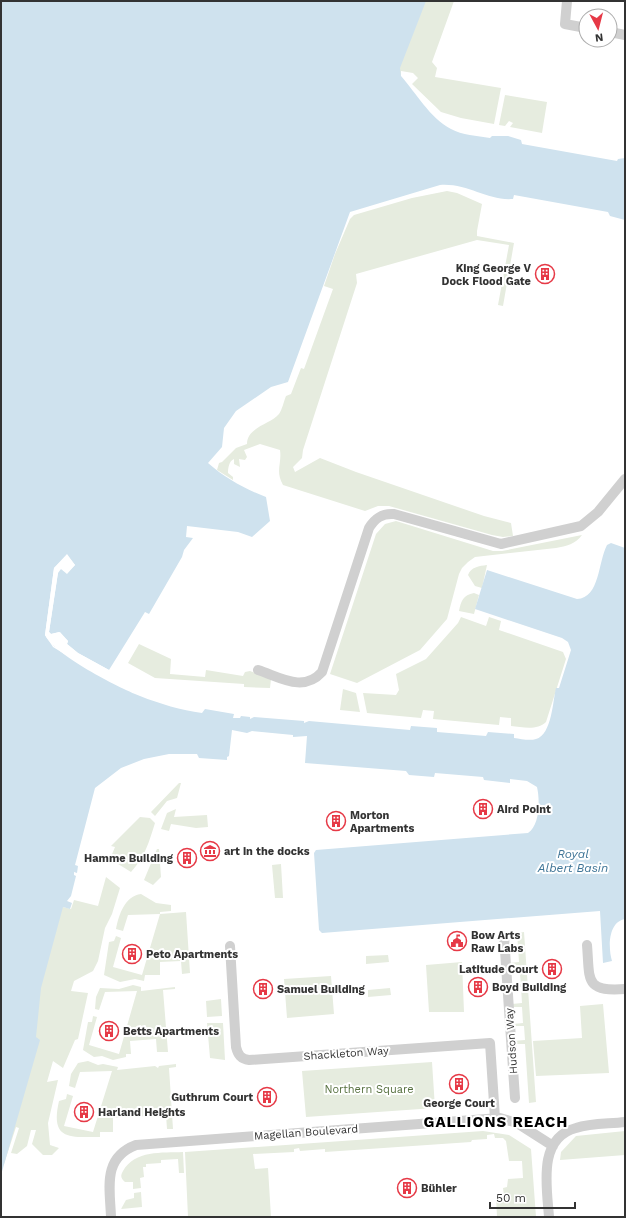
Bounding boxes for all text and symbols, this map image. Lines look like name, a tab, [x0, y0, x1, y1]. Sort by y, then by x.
north arrow	[578, 8, 618, 48]
text: N	[594, 30, 604, 44]
place label: King George V Dock Flood Gate	[442, 262, 531, 288]
building icon: King George V Dock Flood Gate	[534, 263, 556, 285]
building icon: Aird Point	[472, 798, 494, 820]
place label: Aird Point	[497, 803, 551, 816]
place label: Morton Apartments	[350, 809, 414, 835]
building icon: Morton Apartments	[325, 810, 347, 832]
museum icon: art in the docks	[199, 840, 221, 862]
place label: art in the docks	[224, 845, 310, 858]
building icon: Hamme Building	[176, 847, 198, 869]
water label: Royal Albert Basin	[537, 847, 608, 875]
place label: Hamme Building	[84, 852, 174, 865]
place label: Bow Arts Raw Labs	[471, 929, 523, 955]
public building icon: Bow Arts Raw Labs	[446, 930, 468, 952]
building icon: Peto Apartments	[121, 943, 143, 965]
place label: Peto Apartments	[146, 948, 238, 961]
building icon: Latitude Court	[541, 958, 563, 980]
place label: Latitude Court	[459, 963, 538, 976]
building icon: Boyd Building	[467, 976, 489, 998]
building icon: Samuel Building	[252, 978, 274, 1000]
place label: Boyd Building	[492, 981, 567, 994]
place label: Samuel Building	[277, 983, 366, 996]
street label: Hudson Way	[503, 1007, 520, 1074]
building icon: Betts Apartments	[98, 1020, 120, 1042]
place label: Betts Apartments	[123, 1025, 219, 1038]
street label: Shackleton Way	[303, 1044, 389, 1063]
building icon: George Court	[448, 1073, 470, 1095]
park label: Northern Square	[324, 1083, 414, 1096]
building icon: Guthrum Court	[256, 1086, 278, 1108]
place label: Guthrum Court	[171, 1091, 253, 1104]
place label: George Court	[423, 1097, 495, 1110]
building icon: Harland Heights	[73, 1101, 95, 1123]
place label: Harland Heights	[98, 1106, 186, 1119]
district label: GALLIONS REACH	[424, 1113, 568, 1131]
street label: Magellan Boulevard	[253, 1122, 359, 1143]
building icon: Bühler	[396, 1177, 418, 1199]
place label: Bühler	[421, 1182, 457, 1195]
scale bar	[490, 1184, 575, 1210]
text: 50 m	[496, 1191, 526, 1205]

